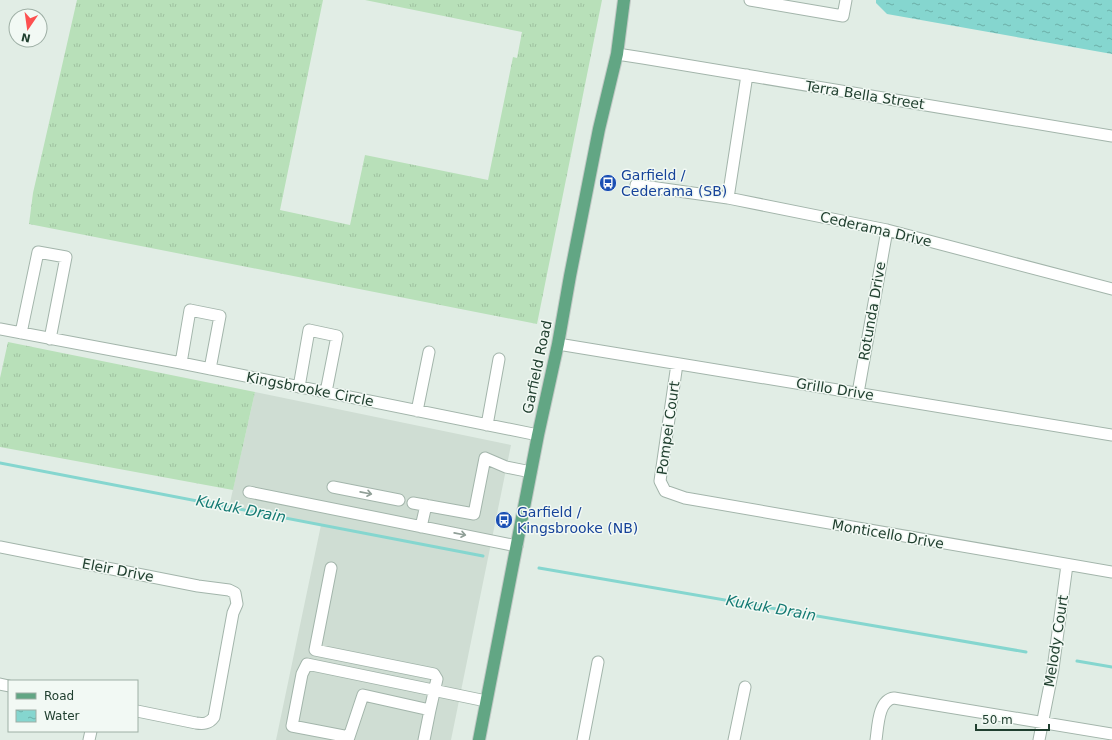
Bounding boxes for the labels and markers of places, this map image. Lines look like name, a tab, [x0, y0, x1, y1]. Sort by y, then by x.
place label: Garfield / Cederama (SB)	[621, 167, 727, 199]
bus stop icon: Garfield / Cederama (SB)	[598, 173, 618, 193]
place label: Garfield / Kingsbrooke (NB)	[517, 504, 638, 536]
bus stop icon: Garfield / Kingsbrooke (NB)	[494, 510, 514, 530]

